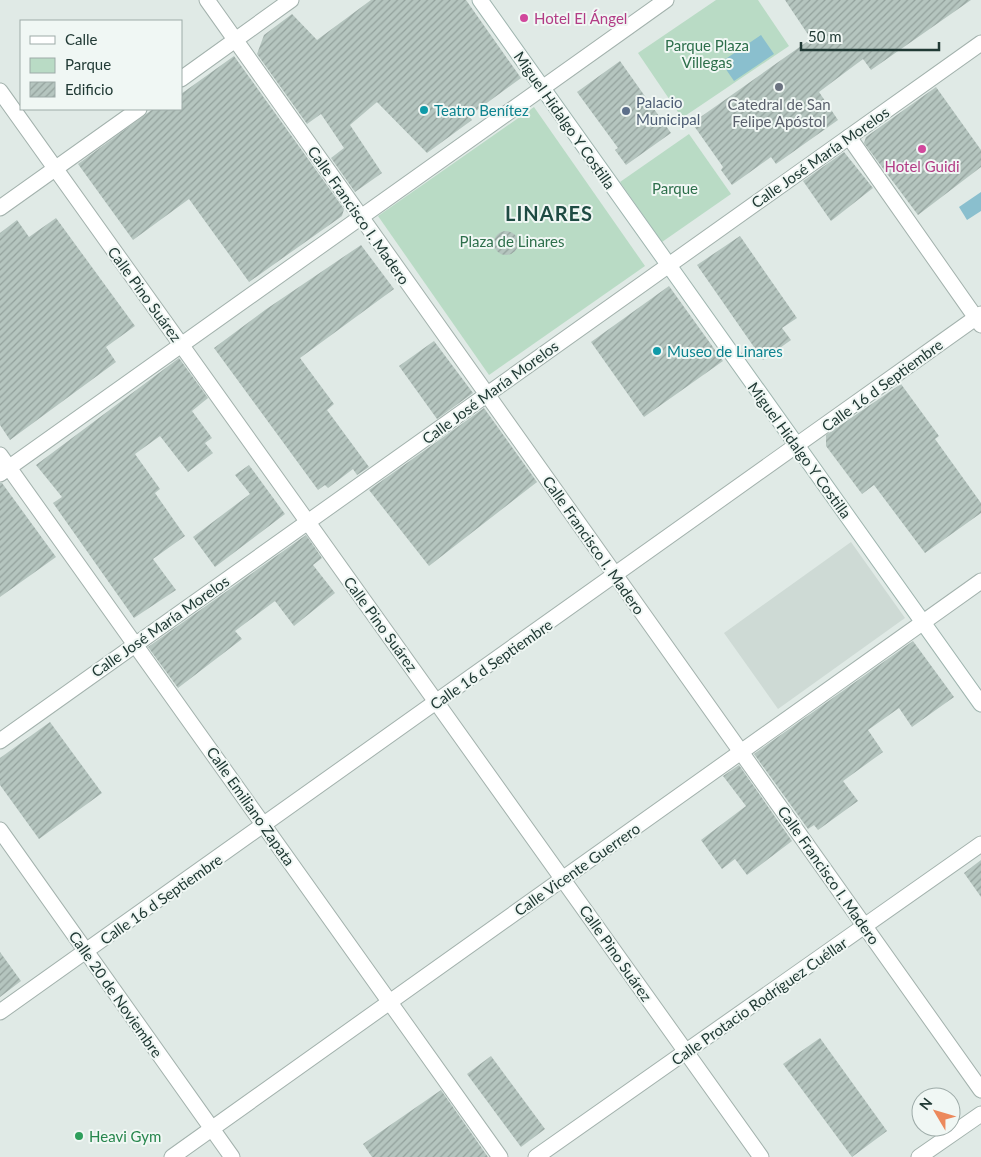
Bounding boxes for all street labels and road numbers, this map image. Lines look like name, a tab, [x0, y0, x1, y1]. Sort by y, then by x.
street label: Miguel Hidalgo Y Costilla	[511, 48, 619, 192]
street label: Calle José María Morelos	[748, 103, 892, 211]
street label: Calle Francisco I. Madero	[304, 142, 414, 288]
street label: Calle Pino Suárez	[104, 243, 186, 345]
street label: Calle 16 d Septiembre	[818, 335, 946, 435]
street label: Calle José María Morelos	[418, 337, 562, 447]
street label: Miguel Hidalgo Y Costilla	[745, 378, 855, 522]
street label: Calle Francisco I. Madero	[539, 472, 649, 618]
street label: Calle José María Morelos	[88, 572, 232, 680]
street label: Calle Pino Suárez	[340, 573, 422, 675]
street label: Calle 16 d Septiembre	[426, 615, 556, 713]
street label: Calle Emiliano Zapata	[203, 743, 299, 869]
street label: Calle Francisco I. Madero	[774, 802, 884, 948]
street label: Calle Vicente Guerrero	[511, 819, 643, 919]
street label: Calle 16 d Septiembre	[96, 850, 226, 948]
street label: Calle Pino Suárez	[576, 901, 656, 1005]
street label: Calle 20 de Noviembre	[66, 927, 167, 1061]
street label: Calle Protacio Rodríguez Cuéllar	[668, 933, 851, 1069]

